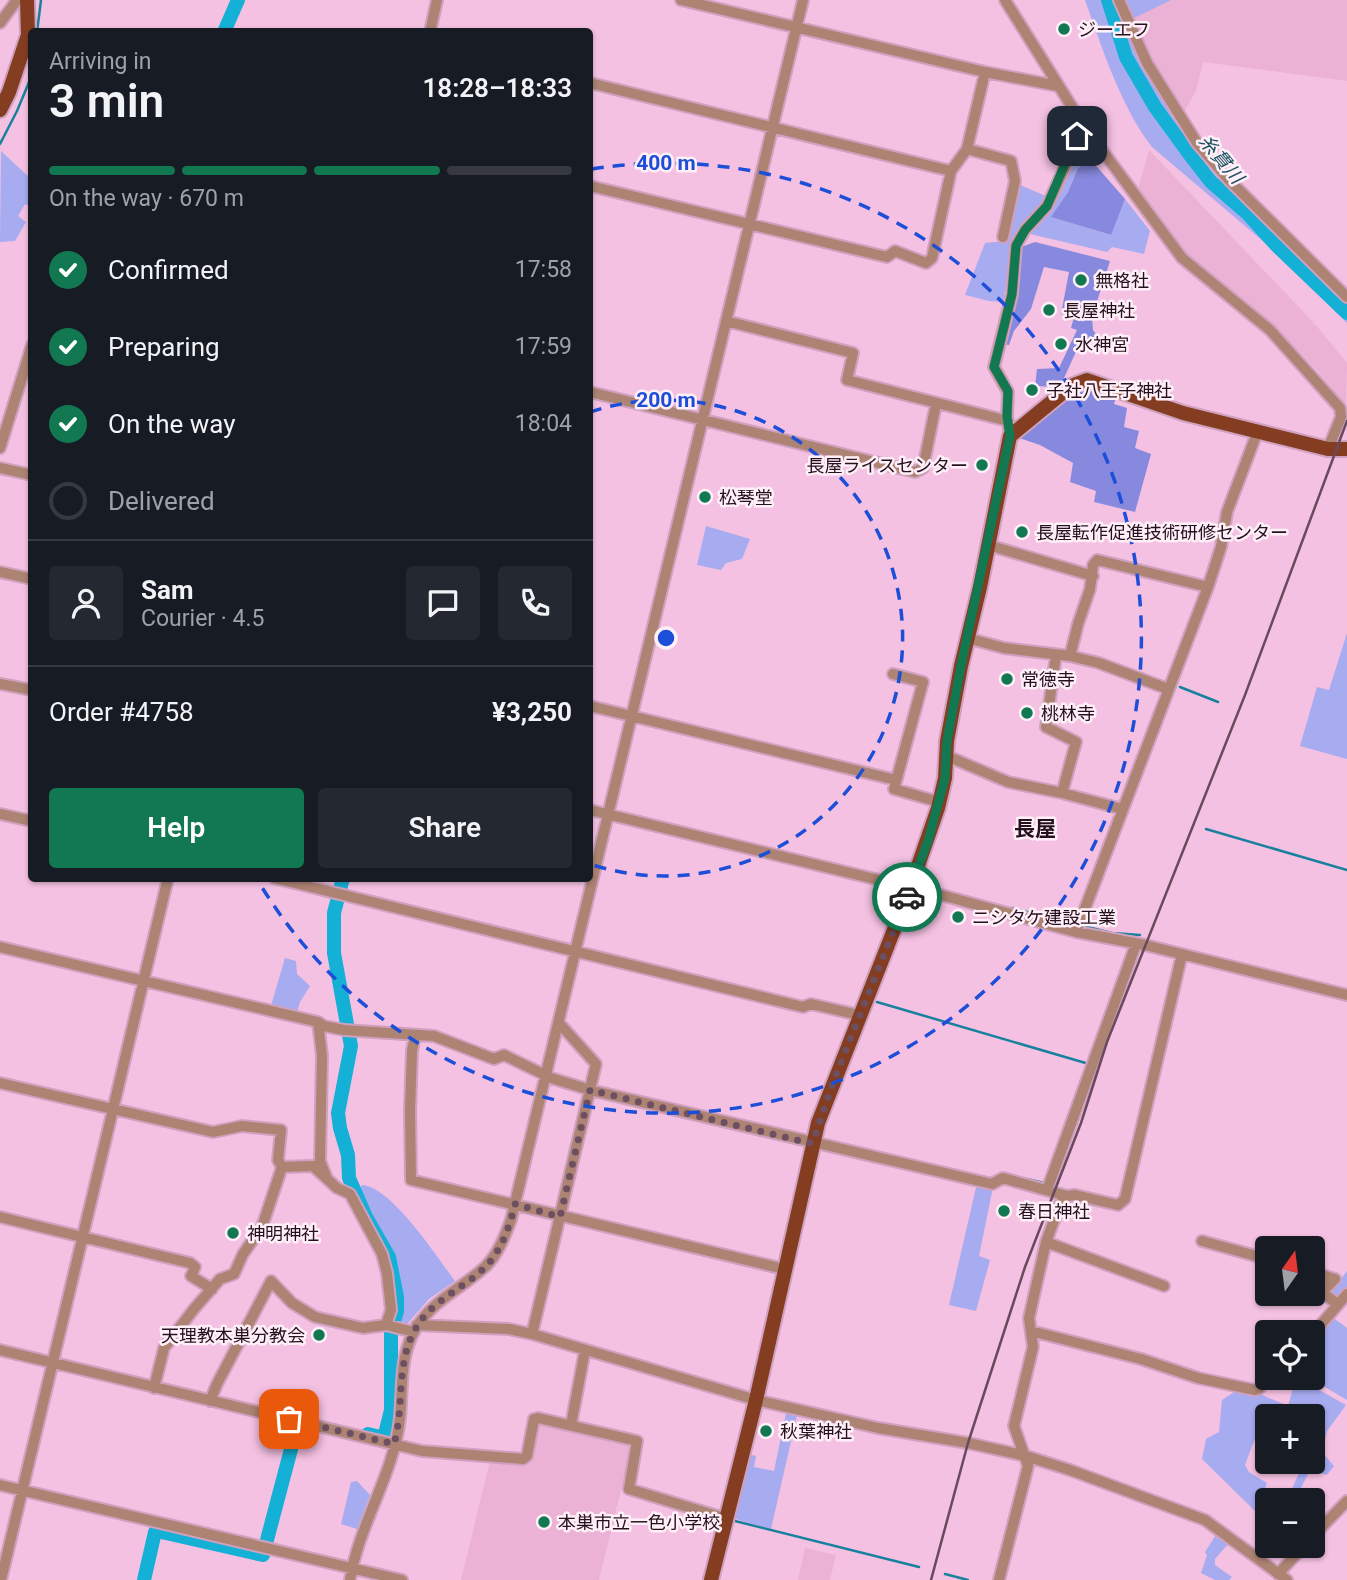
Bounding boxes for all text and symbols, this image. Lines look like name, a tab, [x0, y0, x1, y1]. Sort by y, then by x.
place label: ジーエフ	[1078, 19, 1150, 40]
marker: ジーエフ	[1056, 21, 1072, 37]
text: Arriving in	[49, 48, 152, 75]
text: 18:28–18:33	[422, 73, 572, 103]
text: 3 min	[49, 74, 164, 128]
pin	[1047, 106, 1107, 166]
icon: home	[1058, 117, 1096, 155]
water label: 糸貫川	[1194, 130, 1249, 190]
text: 400 m	[636, 151, 696, 175]
text: On the way · 670 m	[49, 185, 244, 212]
icon: check	[49, 251, 87, 289]
text: Confirmed	[108, 255, 229, 285]
text: 17:58	[515, 256, 572, 283]
place label: 無格社	[1095, 270, 1149, 291]
marker: 無格社	[1073, 272, 1089, 288]
place label: 長屋神社	[1063, 300, 1135, 321]
marker: 長屋神社	[1041, 302, 1057, 318]
icon: check	[49, 328, 87, 366]
text: Preparing	[108, 332, 220, 362]
text: 17:59	[515, 333, 572, 360]
place label: 水神宮	[1075, 334, 1129, 355]
marker: 水神宮	[1053, 336, 1069, 352]
place label: 子社八王子神社	[1046, 380, 1172, 401]
marker: 子社八王子神社	[1024, 382, 1040, 398]
text: 200 m	[636, 388, 696, 412]
icon: check	[49, 405, 87, 443]
text: On the way	[108, 409, 236, 439]
text: 18:04	[515, 410, 572, 437]
place label: 長屋ライスセンター	[807, 455, 968, 476]
marker: 長屋ライスセンター	[974, 457, 990, 473]
text: Delivered	[108, 486, 215, 516]
place label: 松琴堂	[719, 487, 773, 508]
marker: 松琴堂	[697, 489, 713, 505]
place label: 長屋転作促進技術研修センター	[1036, 522, 1288, 543]
marker: 長屋転作促進技術研修センター	[1014, 524, 1030, 540]
button: person	[49, 566, 123, 640]
button: chat	[406, 566, 480, 640]
button: phone	[498, 566, 572, 640]
text: Sam	[141, 575, 193, 605]
text: Courier · 4.5	[141, 605, 264, 632]
centre of rings	[654, 626, 678, 650]
place label: 常徳寺	[1021, 669, 1075, 690]
marker: 常徳寺	[999, 671, 1015, 687]
text: Order #4758	[49, 697, 194, 727]
text: ¥3,250	[492, 697, 572, 727]
place label: 桃林寺	[1041, 703, 1095, 724]
marker: 桃林寺	[1019, 705, 1035, 721]
button: Help	[49, 788, 304, 868]
button: Share	[318, 788, 572, 868]
district label: 長屋	[1014, 817, 1056, 841]
courier	[872, 862, 942, 932]
icon: car	[888, 878, 926, 916]
place label: ニシタケ建設工業	[972, 907, 1116, 928]
marker: ニシタケ建設工業	[950, 909, 966, 925]
place label: 春日神社	[1018, 1201, 1090, 1222]
marker: 春日神社	[996, 1203, 1012, 1219]
place label: 神明神社	[247, 1223, 319, 1244]
marker: 神明神社	[225, 1225, 241, 1241]
north arrow	[1255, 1236, 1325, 1306]
map controls	[1255, 1236, 1325, 1558]
button: locate	[1255, 1320, 1325, 1390]
place label: 天理教本巣分教会	[161, 1325, 305, 1346]
marker: 天理教本巣分教会	[311, 1327, 327, 1343]
pin	[259, 1389, 319, 1449]
icon: bag	[270, 1400, 308, 1438]
button: +	[1255, 1404, 1325, 1474]
place label: 秋葉神社	[780, 1421, 852, 1442]
marker: 秋葉神社	[758, 1423, 774, 1439]
button: −	[1255, 1488, 1325, 1558]
place label: 本巣市立一色小学校	[558, 1512, 720, 1533]
marker: 本巣市立一色小学校	[536, 1514, 552, 1530]

